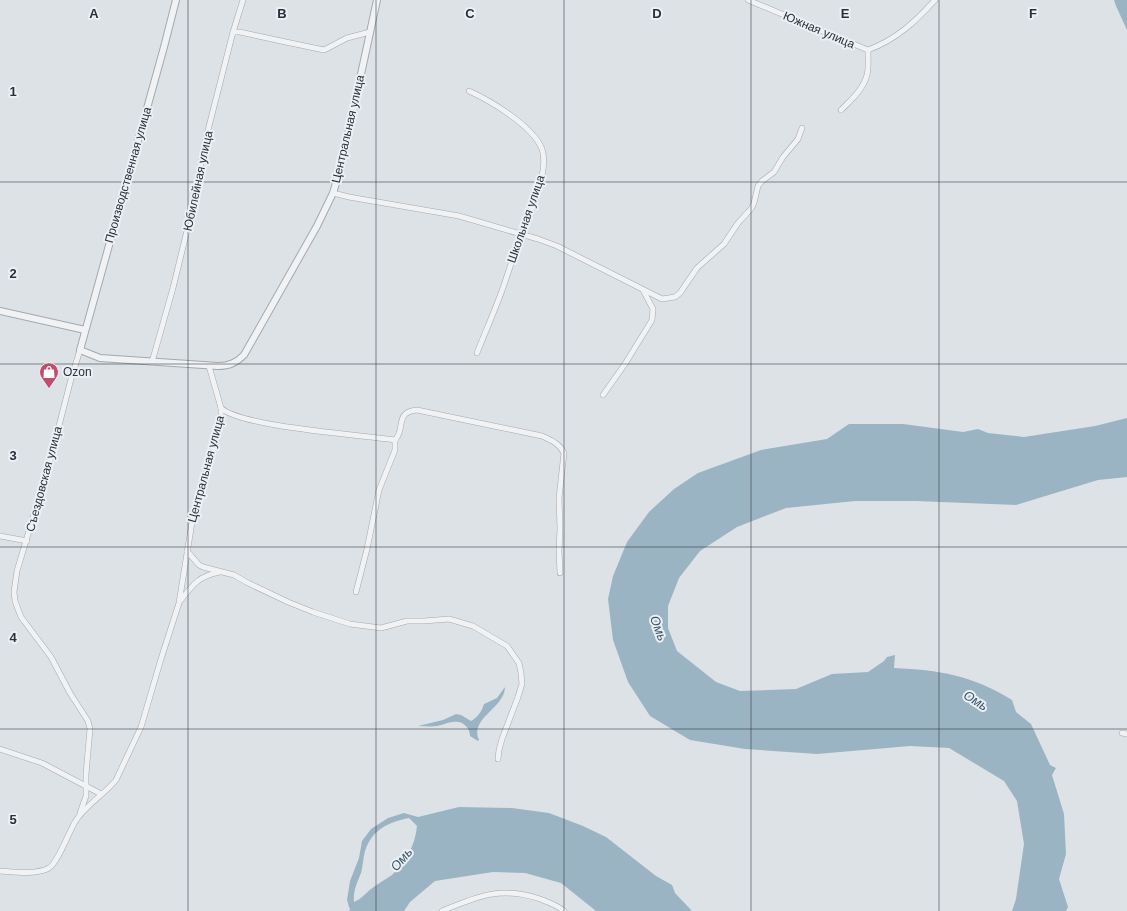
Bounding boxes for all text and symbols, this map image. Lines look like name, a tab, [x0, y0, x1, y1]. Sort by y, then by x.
text: A	[89, 6, 99, 21]
text: B	[277, 6, 287, 21]
text: C	[465, 6, 475, 21]
text: D	[652, 6, 662, 21]
text: E	[841, 6, 850, 21]
text: F	[1029, 6, 1037, 21]
street label: Южная улица	[781, 9, 857, 51]
street label: Центральная улица	[329, 73, 367, 184]
text: 1	[9, 84, 17, 99]
street label: Производственная улица	[102, 105, 154, 245]
street label: Юбилейная улица	[181, 129, 216, 232]
street label: Школьная улица	[504, 173, 548, 265]
text: 2	[9, 266, 17, 281]
shop icon: Ozon	[38, 361, 60, 389]
place label: Ozon	[63, 365, 92, 379]
street label: Центральная улица	[185, 414, 227, 524]
street label: Съездовская улица	[23, 424, 65, 533]
text: 3	[9, 448, 17, 463]
water label: Омь	[647, 613, 670, 643]
text: 4	[9, 630, 17, 645]
water label: Омь	[961, 687, 991, 714]
text: 5	[9, 812, 17, 827]
water label: Омь	[387, 844, 416, 874]

